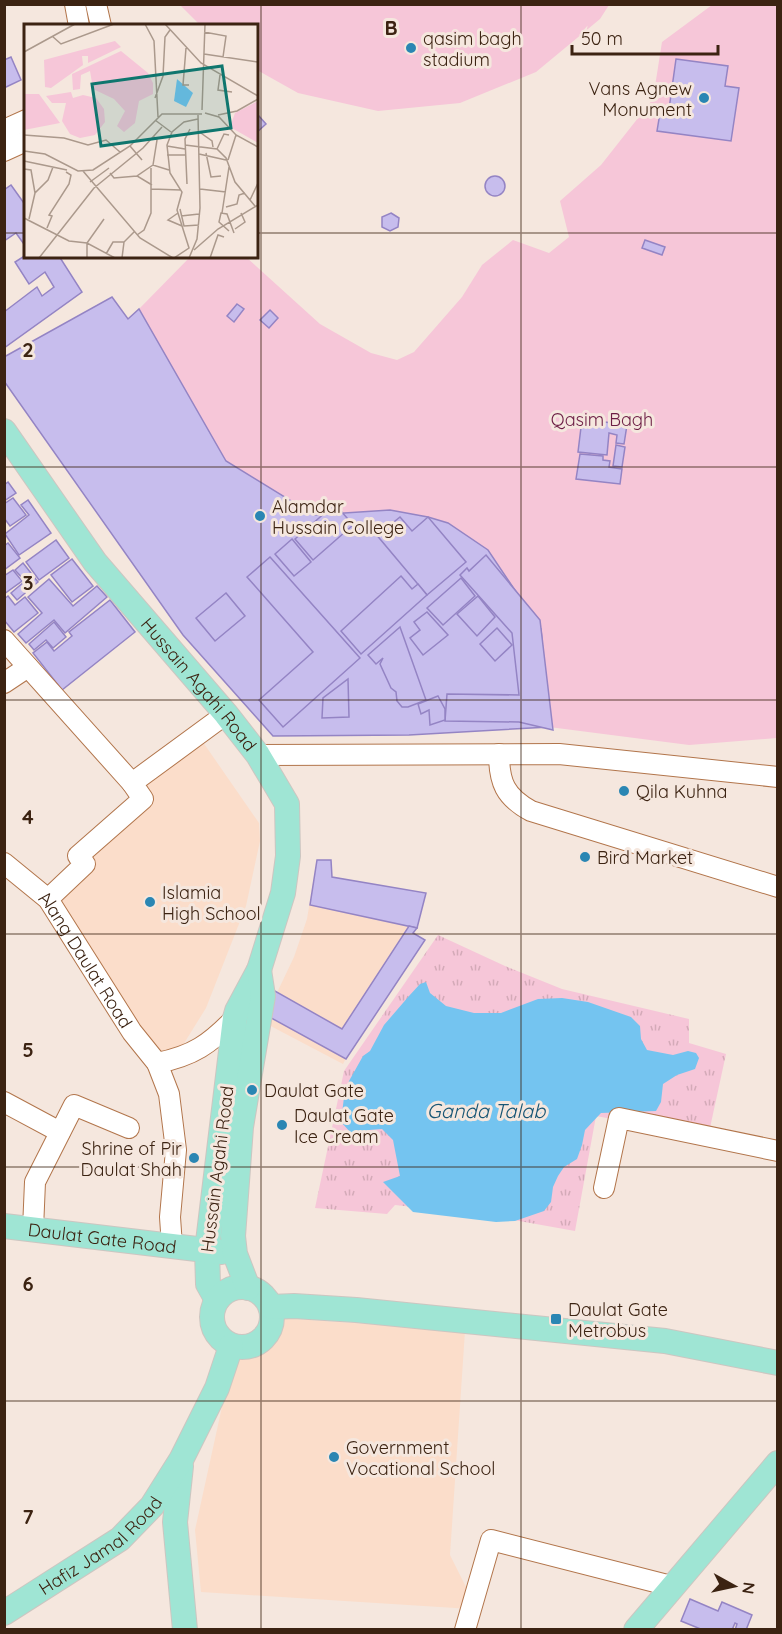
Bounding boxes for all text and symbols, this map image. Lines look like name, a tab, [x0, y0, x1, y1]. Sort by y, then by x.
text: B	[384, 15, 398, 40]
scale bar	[572, 18, 718, 56]
inset map	[24, 24, 258, 258]
place label: qasim bagh stadium	[423, 27, 522, 71]
text: 50 m	[581, 27, 623, 50]
marker: qasim bagh stadium	[404, 41, 418, 55]
place label: Vans Agnew Monument	[589, 77, 692, 121]
marker: Vans Agnew Monument	[697, 91, 711, 105]
text: 2	[22, 337, 34, 362]
park label: Qasim Bagh	[551, 408, 653, 431]
place label: Alamdar Hussain College	[272, 495, 404, 539]
marker: Alamdar Hussain College	[253, 509, 267, 523]
text: 3	[23, 570, 33, 595]
street label: Hussain Agahi Road	[136, 613, 262, 756]
place label: Qila Kuhna	[636, 780, 727, 803]
marker: Qila Kuhna	[617, 784, 631, 798]
text: 4	[22, 804, 34, 829]
place label: Bird Market	[597, 846, 693, 869]
marker: Bird Market	[578, 850, 592, 864]
place label: Islamia High School	[162, 881, 261, 925]
street label: Alang Daulat Road	[35, 885, 138, 1032]
marker: Islamia High School	[143, 895, 157, 909]
text: 5	[22, 1037, 34, 1062]
place label: Daulat Gate	[264, 1079, 364, 1102]
marker: Daulat Gate	[245, 1083, 259, 1097]
street label: Hussain Agahi Road	[195, 1084, 239, 1254]
water label: Ganda Talab	[427, 1098, 546, 1123]
place label: Daulat Gate Ice Cream	[294, 1104, 394, 1148]
marker: Daulat Gate Ice Cream	[275, 1118, 289, 1132]
place label: Shrine of Pir Daulat Shah	[81, 1137, 182, 1181]
marker: Shrine of Pir Daulat Shah	[187, 1151, 201, 1165]
street label: Daulat Gate Road	[27, 1217, 178, 1258]
text: 6	[22, 1271, 34, 1296]
place label: Daulat Gate Metrobus	[568, 1298, 668, 1342]
marker: Daulat Gate Metrobus	[549, 1312, 563, 1326]
place label: Government Vocational School	[346, 1436, 495, 1480]
marker: Government Vocational School	[327, 1450, 341, 1464]
street label: Hafiz Jamal Road	[34, 1492, 167, 1600]
text: 7	[23, 1504, 34, 1529]
north arrow	[704, 1556, 764, 1616]
text: N	[738, 1581, 760, 1595]

